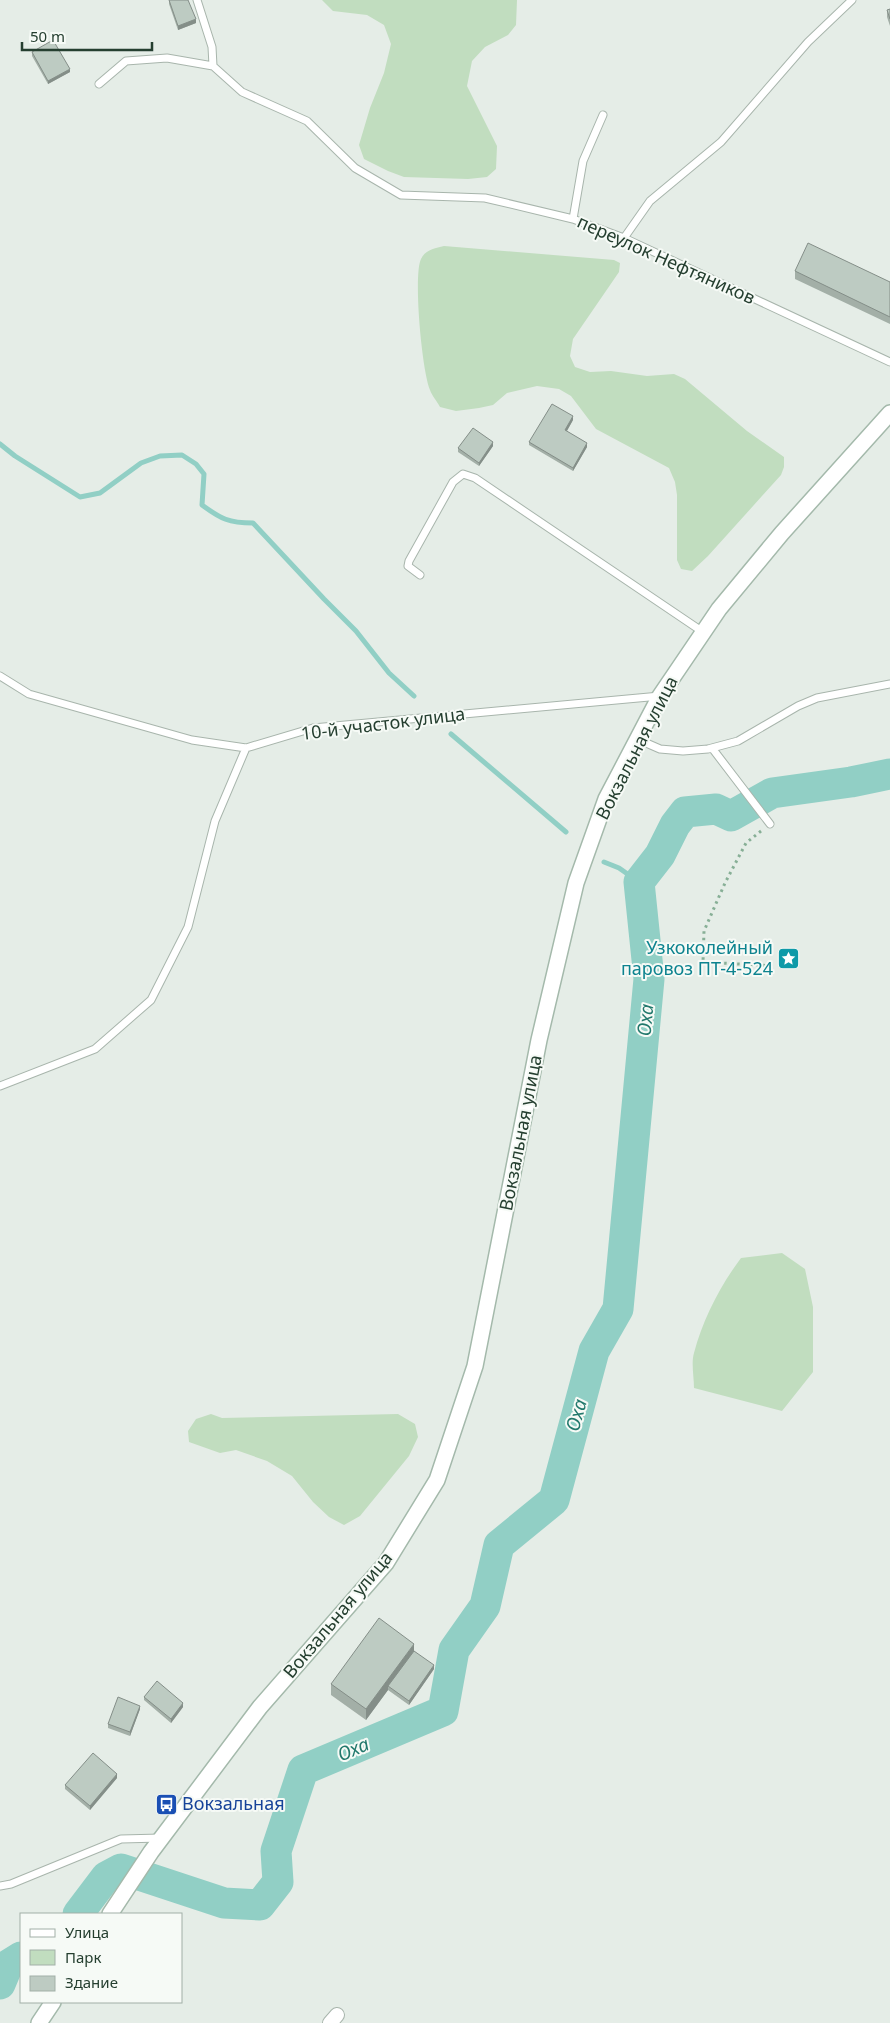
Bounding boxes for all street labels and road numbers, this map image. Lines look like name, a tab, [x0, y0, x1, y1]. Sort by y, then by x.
street label: переулок Нефтяников	[574, 209, 759, 309]
street label: Вокзальная улица	[589, 672, 683, 824]
street label: 10-й участок улица	[300, 701, 466, 745]
street label: Вокзальная улица	[493, 1053, 547, 1213]
street label: Вокзальная улица	[277, 1546, 397, 1683]

